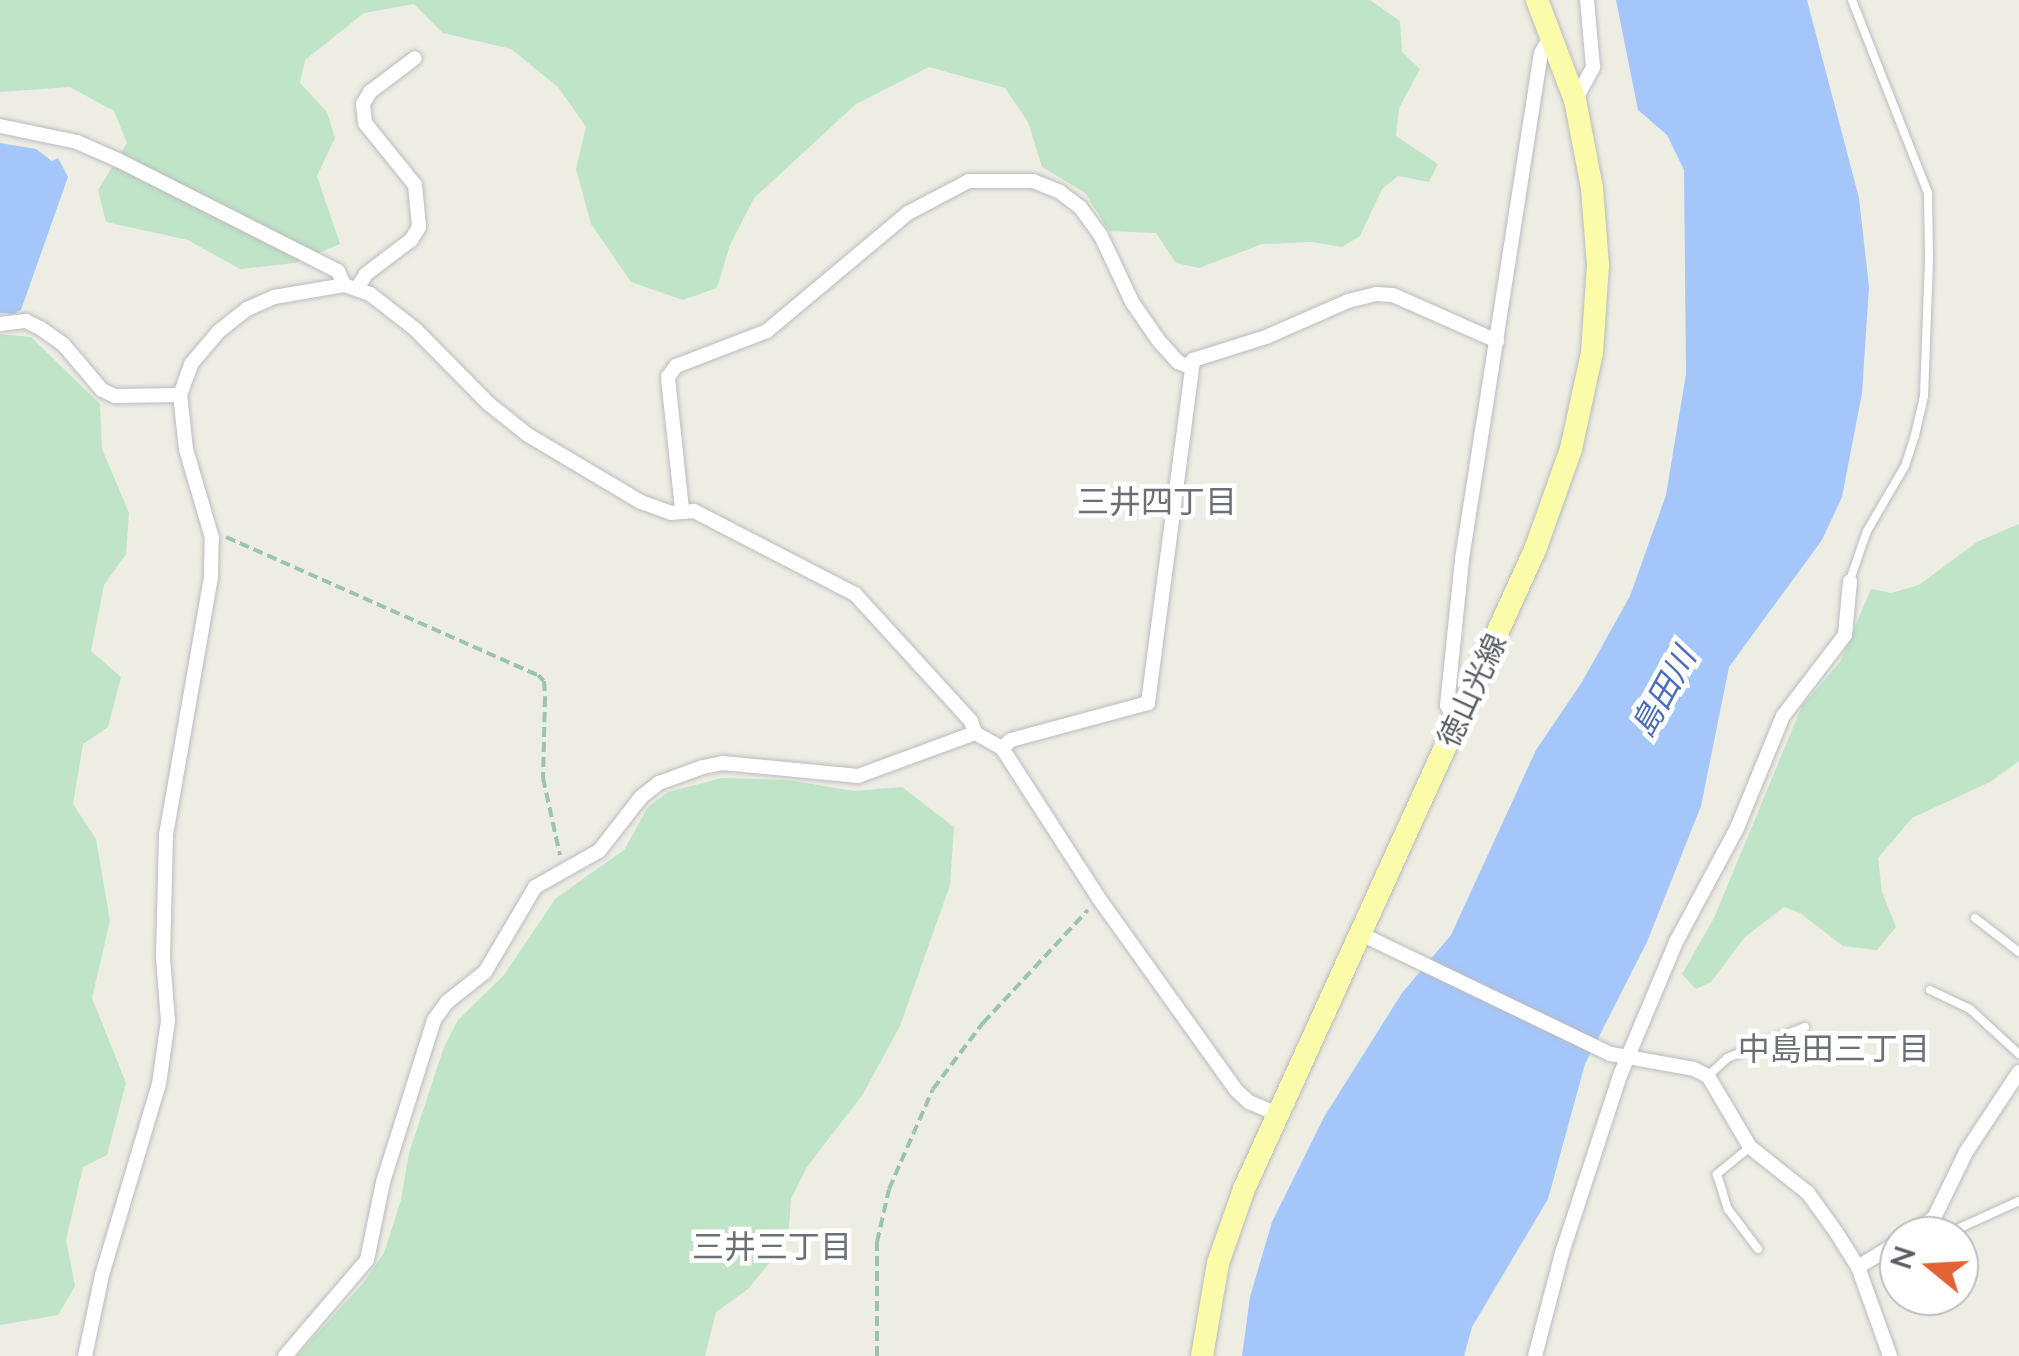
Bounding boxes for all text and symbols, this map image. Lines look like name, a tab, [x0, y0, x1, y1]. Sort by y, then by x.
district label: 三井四丁目	[1077, 482, 1237, 520]
street label: 徳山光線	[1429, 628, 1513, 752]
water label: 島田川	[1623, 641, 1703, 743]
district label: 中島田三丁目	[1738, 1029, 1930, 1067]
north arrow	[1879, 1216, 1979, 1316]
district label: 三井三丁目	[692, 1227, 852, 1265]
text: N	[1883, 1242, 1922, 1273]

